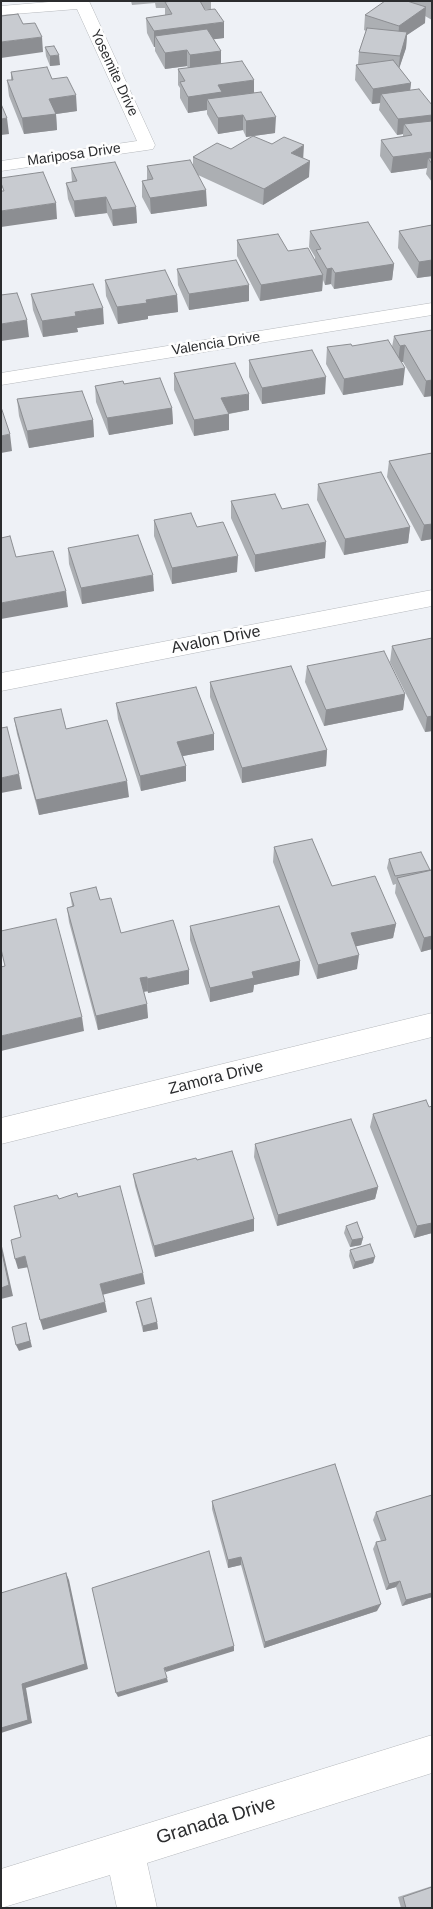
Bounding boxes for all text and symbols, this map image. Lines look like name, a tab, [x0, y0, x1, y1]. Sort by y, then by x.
street label: Yosemite Drive	[87, 27, 141, 119]
street label: Mariposa Drive	[26, 140, 122, 170]
street label: Valencia Drive	[171, 329, 261, 359]
street label: Avalon Drive	[170, 622, 262, 658]
street label: Zamora Drive	[167, 1057, 265, 1099]
street label: Granada Drive	[154, 1792, 278, 1850]

